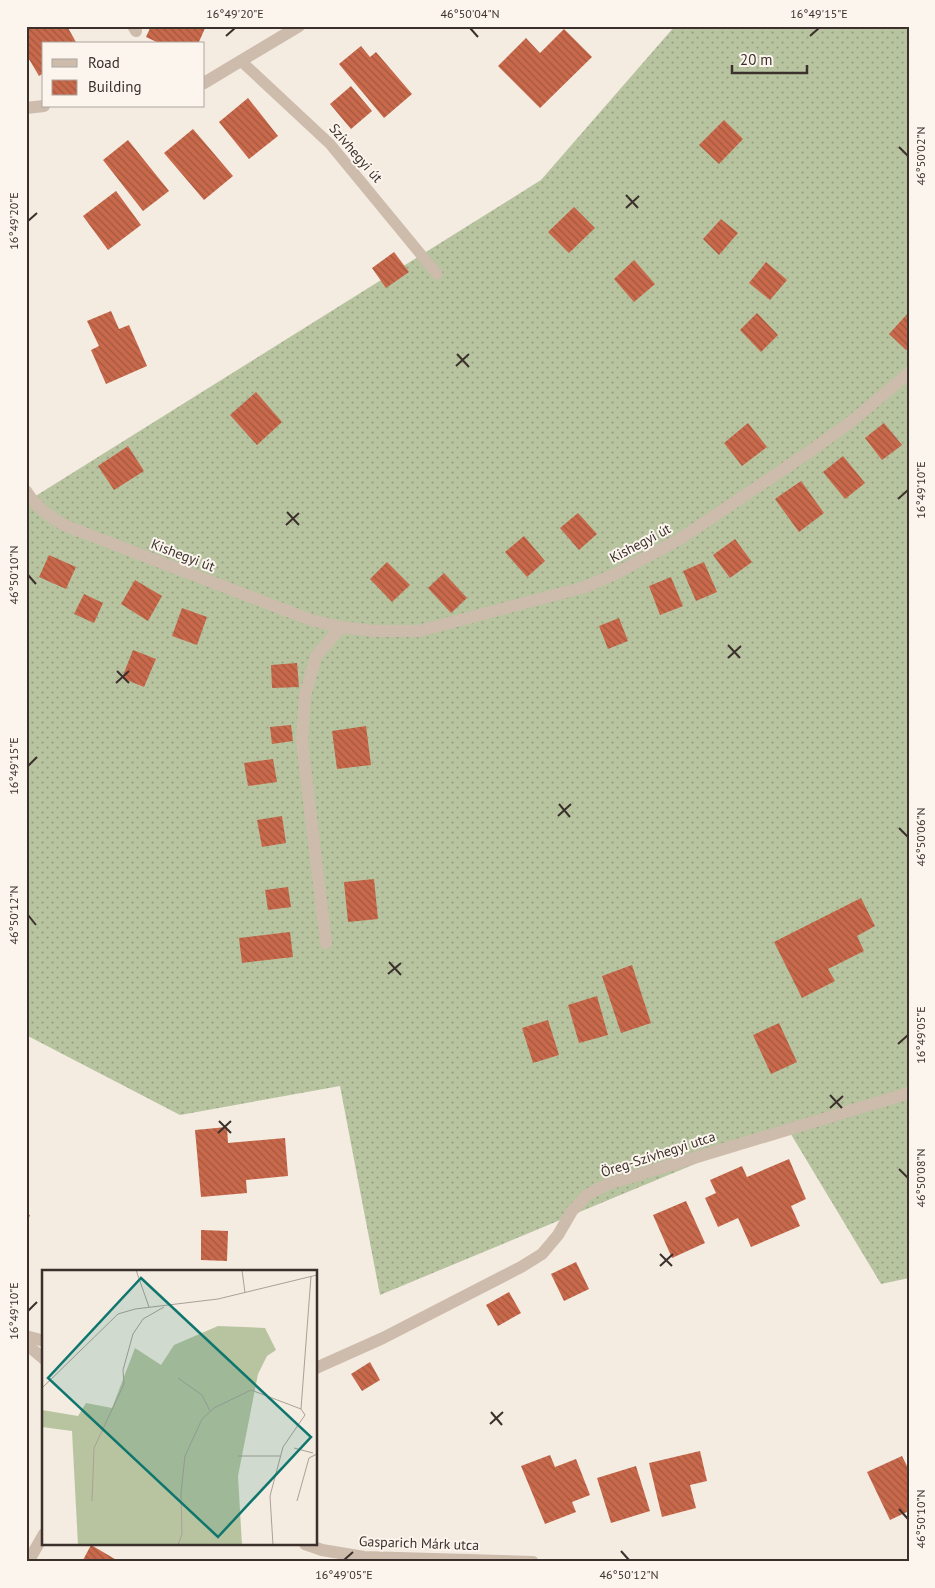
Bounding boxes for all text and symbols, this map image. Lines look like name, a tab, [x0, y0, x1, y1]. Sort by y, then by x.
text: 16°49'20"E	[206, 6, 264, 21]
text: 46°50'04"N	[440, 6, 500, 21]
text: 16°49'15"E	[790, 6, 848, 21]
legend	[42, 42, 205, 108]
scale bar	[732, 42, 808, 74]
text: 20 m	[740, 50, 773, 69]
text: Road	[88, 53, 120, 72]
text: Building	[88, 77, 142, 96]
street label: Szívhegyi út	[325, 120, 387, 187]
text: 46°50'02"N	[913, 126, 928, 186]
text: 16°49'20"E	[6, 192, 21, 250]
text: 16°49'10"E	[913, 461, 928, 519]
street label: Kishegyi út	[606, 519, 674, 567]
street label: Kishegyi út	[149, 535, 218, 575]
text: 46°50'10"N	[6, 545, 21, 605]
text: 16°49'15"E	[6, 737, 21, 795]
text: 46°50'06"N	[913, 807, 928, 867]
text: 46°50'12"N	[6, 885, 21, 945]
text: 16°49'05"E	[913, 1006, 928, 1064]
street label: Öreg-Szívhegyi utca	[598, 1127, 718, 1181]
text: 46°50'08"N	[913, 1148, 928, 1208]
inset map	[42, 1270, 318, 1546]
text: 16°49'10"E	[6, 1282, 21, 1340]
text: 46°50'10"N	[913, 1489, 928, 1549]
street label: Gasparich Márk utca	[359, 1532, 480, 1554]
text: 16°49'05"E	[315, 1567, 373, 1582]
text: 46°50'12"N	[599, 1567, 659, 1582]

